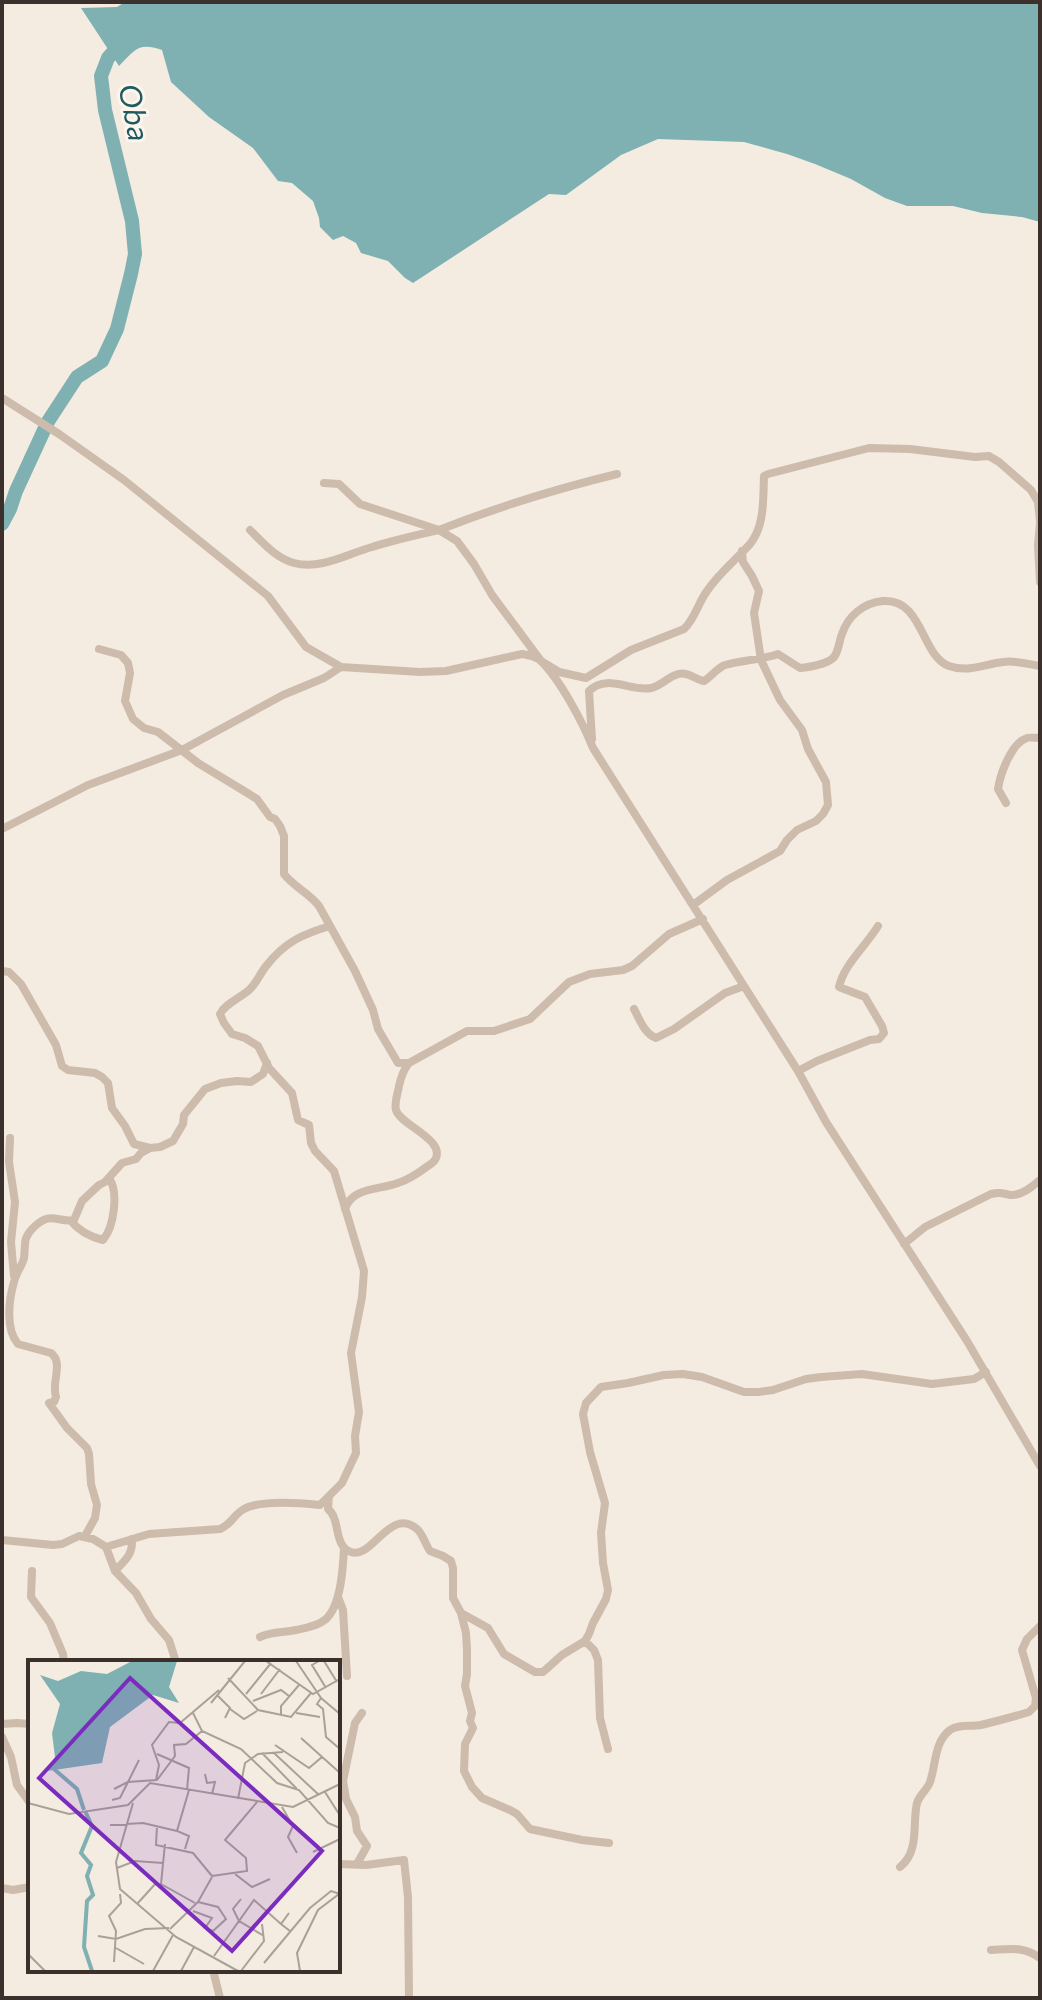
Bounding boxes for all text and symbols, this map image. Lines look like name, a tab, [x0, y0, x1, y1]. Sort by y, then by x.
water label: Oba	[112, 80, 160, 144]
inset map	[28, 1660, 340, 1972]

